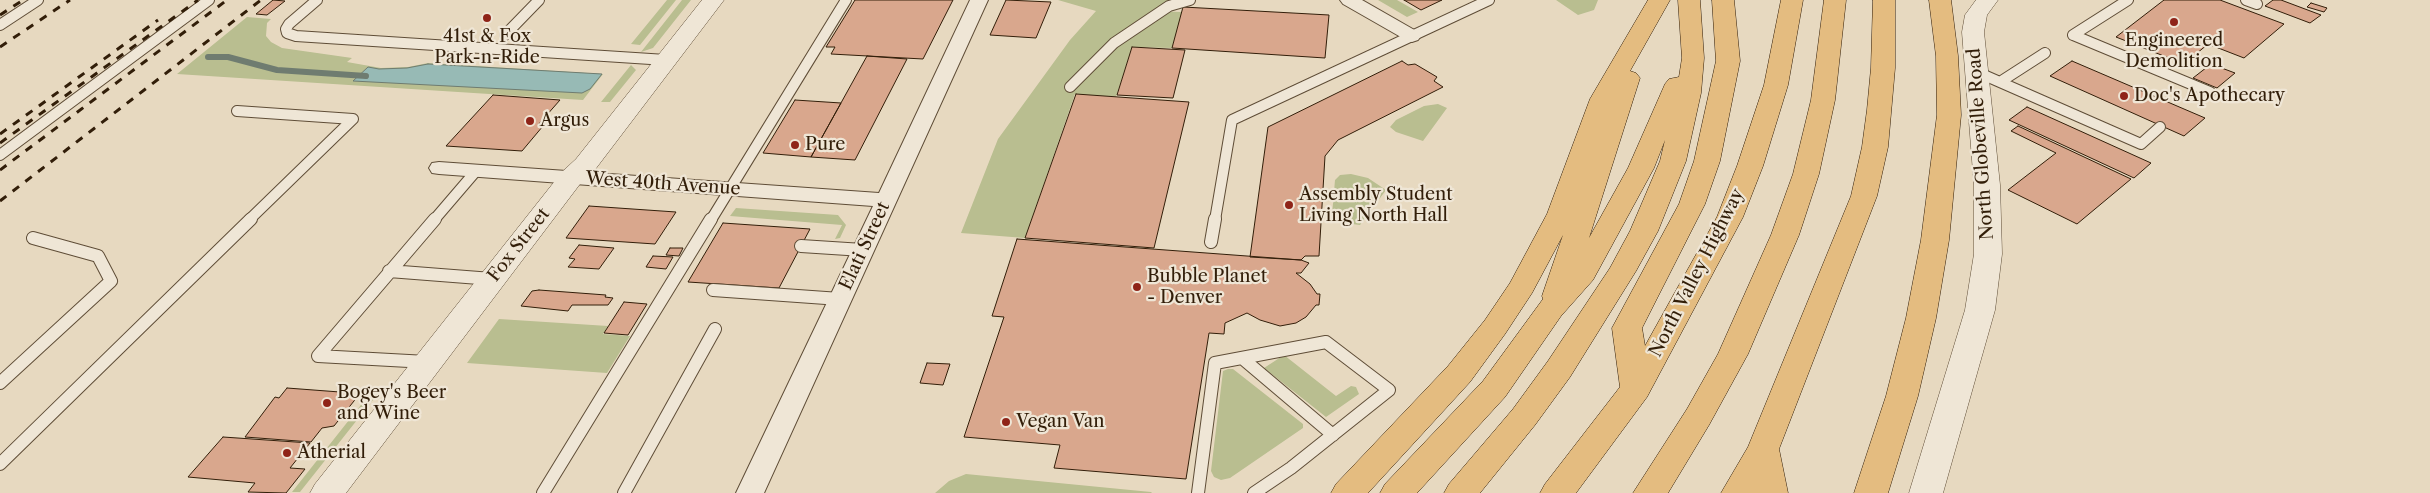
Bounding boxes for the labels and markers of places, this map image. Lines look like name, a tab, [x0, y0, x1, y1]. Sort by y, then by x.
marker: 41st & Fox Park-n-Ride	[481, 12, 493, 24]
marker: Engineered Demolition	[2168, 16, 2180, 28]
place label: 41st & Fox Park-n-Ride	[434, 26, 540, 68]
place label: Engineered Demolition	[2125, 30, 2223, 72]
place label: Doc's Apothecary	[2134, 85, 2285, 107]
marker: Doc's Apothecary	[2118, 90, 2130, 102]
place label: Argus	[540, 110, 589, 132]
marker: Argus	[524, 115, 536, 127]
place label: Pure	[805, 134, 845, 156]
marker: Pure	[789, 139, 801, 151]
place label: Assembly Student Living North Hall	[1299, 184, 1453, 226]
marker: Assembly Student Living North Hall	[1283, 199, 1295, 211]
place label: Bubble Planet - Denver	[1147, 266, 1267, 308]
marker: Bubble Planet - Denver	[1131, 281, 1143, 293]
place label: Bogey's Beer and Wine	[337, 382, 446, 424]
marker: Bogey's Beer and Wine	[321, 397, 333, 409]
place label: Vegan Van	[1016, 411, 1105, 433]
marker: Vegan Van	[1000, 416, 1012, 428]
place label: Atherial	[297, 442, 366, 464]
marker: Atherial	[281, 447, 293, 459]

